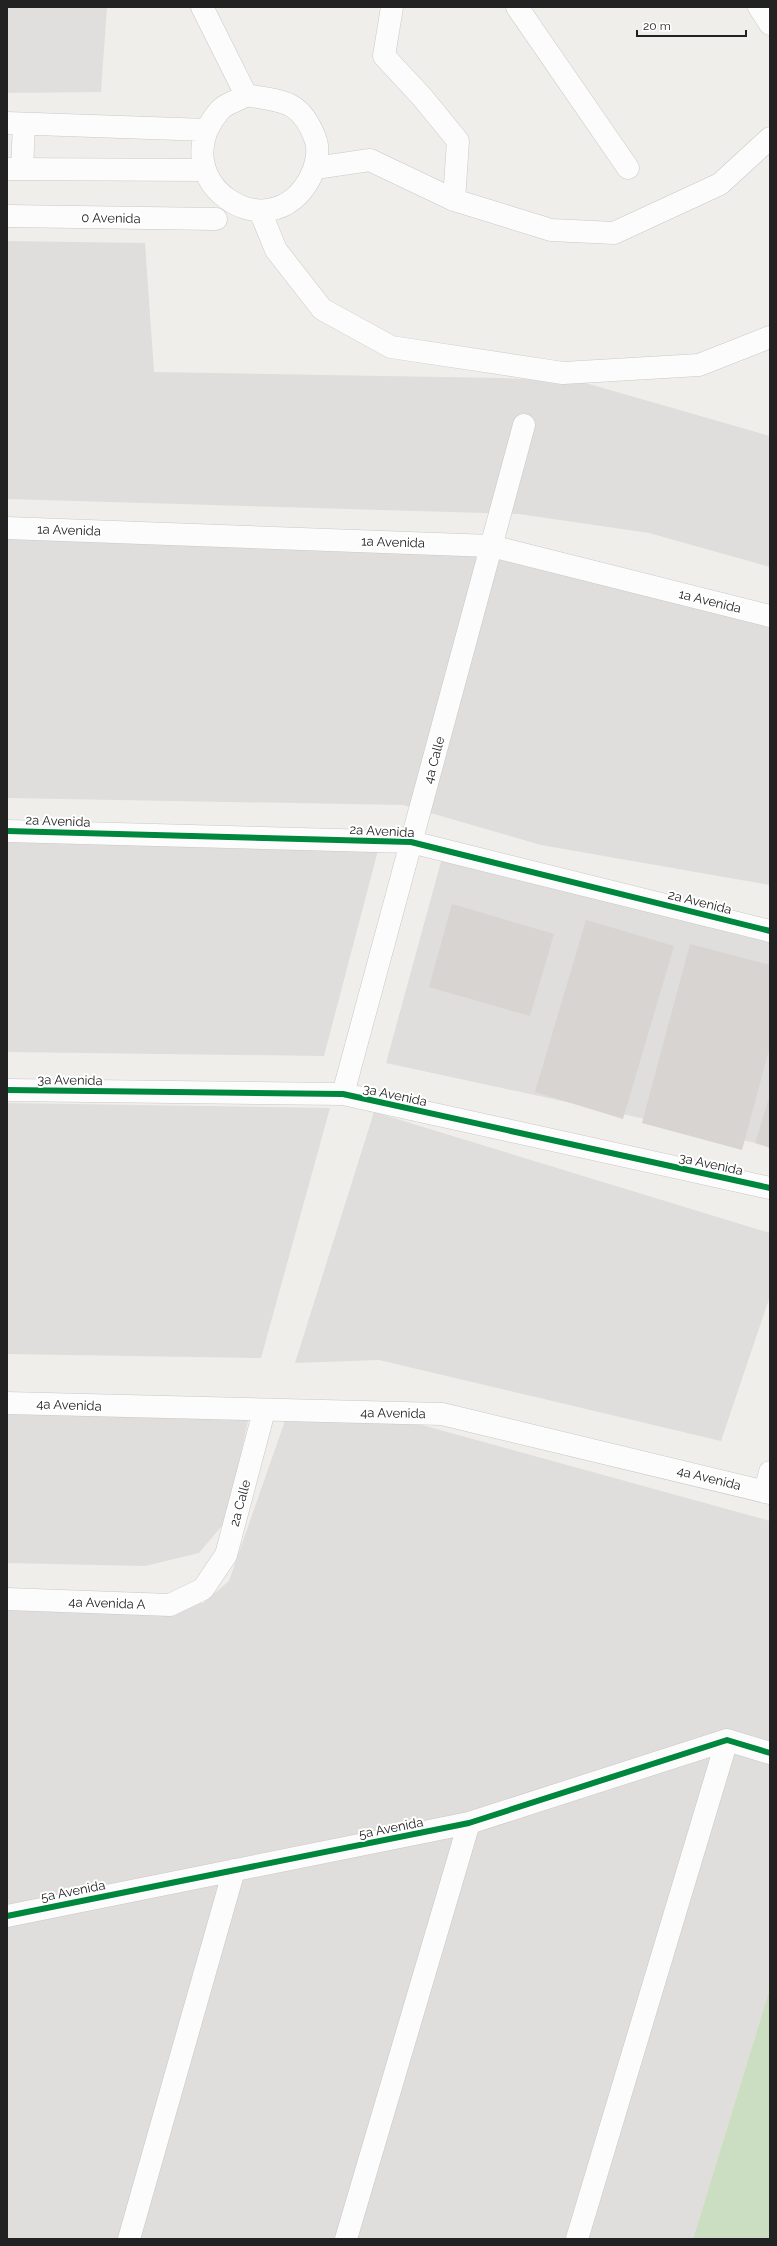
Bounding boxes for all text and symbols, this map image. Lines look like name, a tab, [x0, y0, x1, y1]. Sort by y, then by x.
scale bar	[637, 12, 746, 38]
text: 20 m	[643, 19, 671, 33]
street label: 0 Avenida	[81, 210, 141, 226]
street label: 1a Avenida	[37, 521, 101, 539]
street label: 1a Avenida	[361, 533, 425, 551]
street label: 1a Avenida	[677, 586, 743, 616]
street label: 4a Calle	[421, 734, 448, 785]
street label: 2a Avenida	[25, 812, 91, 830]
street label: 2a Avenida	[349, 822, 415, 840]
street label: 2a Avenida	[667, 887, 733, 917]
street label: 3a Avenida	[37, 1072, 103, 1088]
street label: 3a Avenida	[362, 1081, 428, 1109]
street label: 3a Avenida	[678, 1150, 744, 1178]
street label: 4a Avenida	[36, 1396, 102, 1414]
street label: 4a Avenida	[360, 1405, 426, 1421]
street label: 4a Avenida	[675, 1463, 743, 1493]
street label: 2a Calle	[227, 1478, 254, 1528]
street label: 4a Avenida A	[68, 1594, 146, 1612]
street label: 5a Avenida	[357, 1814, 425, 1842]
street label: 5a Avenida	[39, 1877, 107, 1905]

